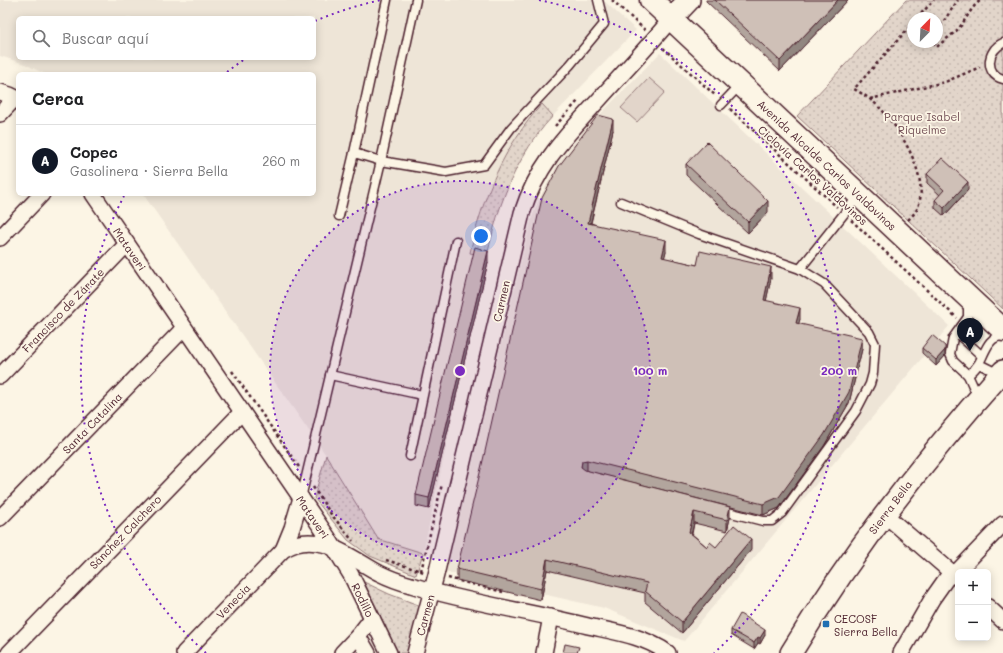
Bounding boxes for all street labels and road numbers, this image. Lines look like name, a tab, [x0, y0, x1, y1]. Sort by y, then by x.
street label: Avenida Alcalde Carlos Valdovinos	[754, 96, 900, 234]
street label: Ciclovía Carlos Valdovinos	[755, 122, 871, 228]
street label: Mataveri	[110, 225, 150, 273]
street label: Francisco de Zárate	[19, 264, 107, 355]
street label: Carmen	[489, 279, 513, 323]
street label: Santa Catalina	[59, 389, 125, 457]
street label: Sierra Bella	[865, 477, 915, 537]
street label: Sánchez Calchero	[86, 491, 164, 572]
street label: Mataveri	[293, 493, 333, 541]
street label: Venecia	[213, 580, 254, 622]
street label: Rodillo	[348, 581, 378, 620]
street label: Carmen	[412, 593, 438, 637]

